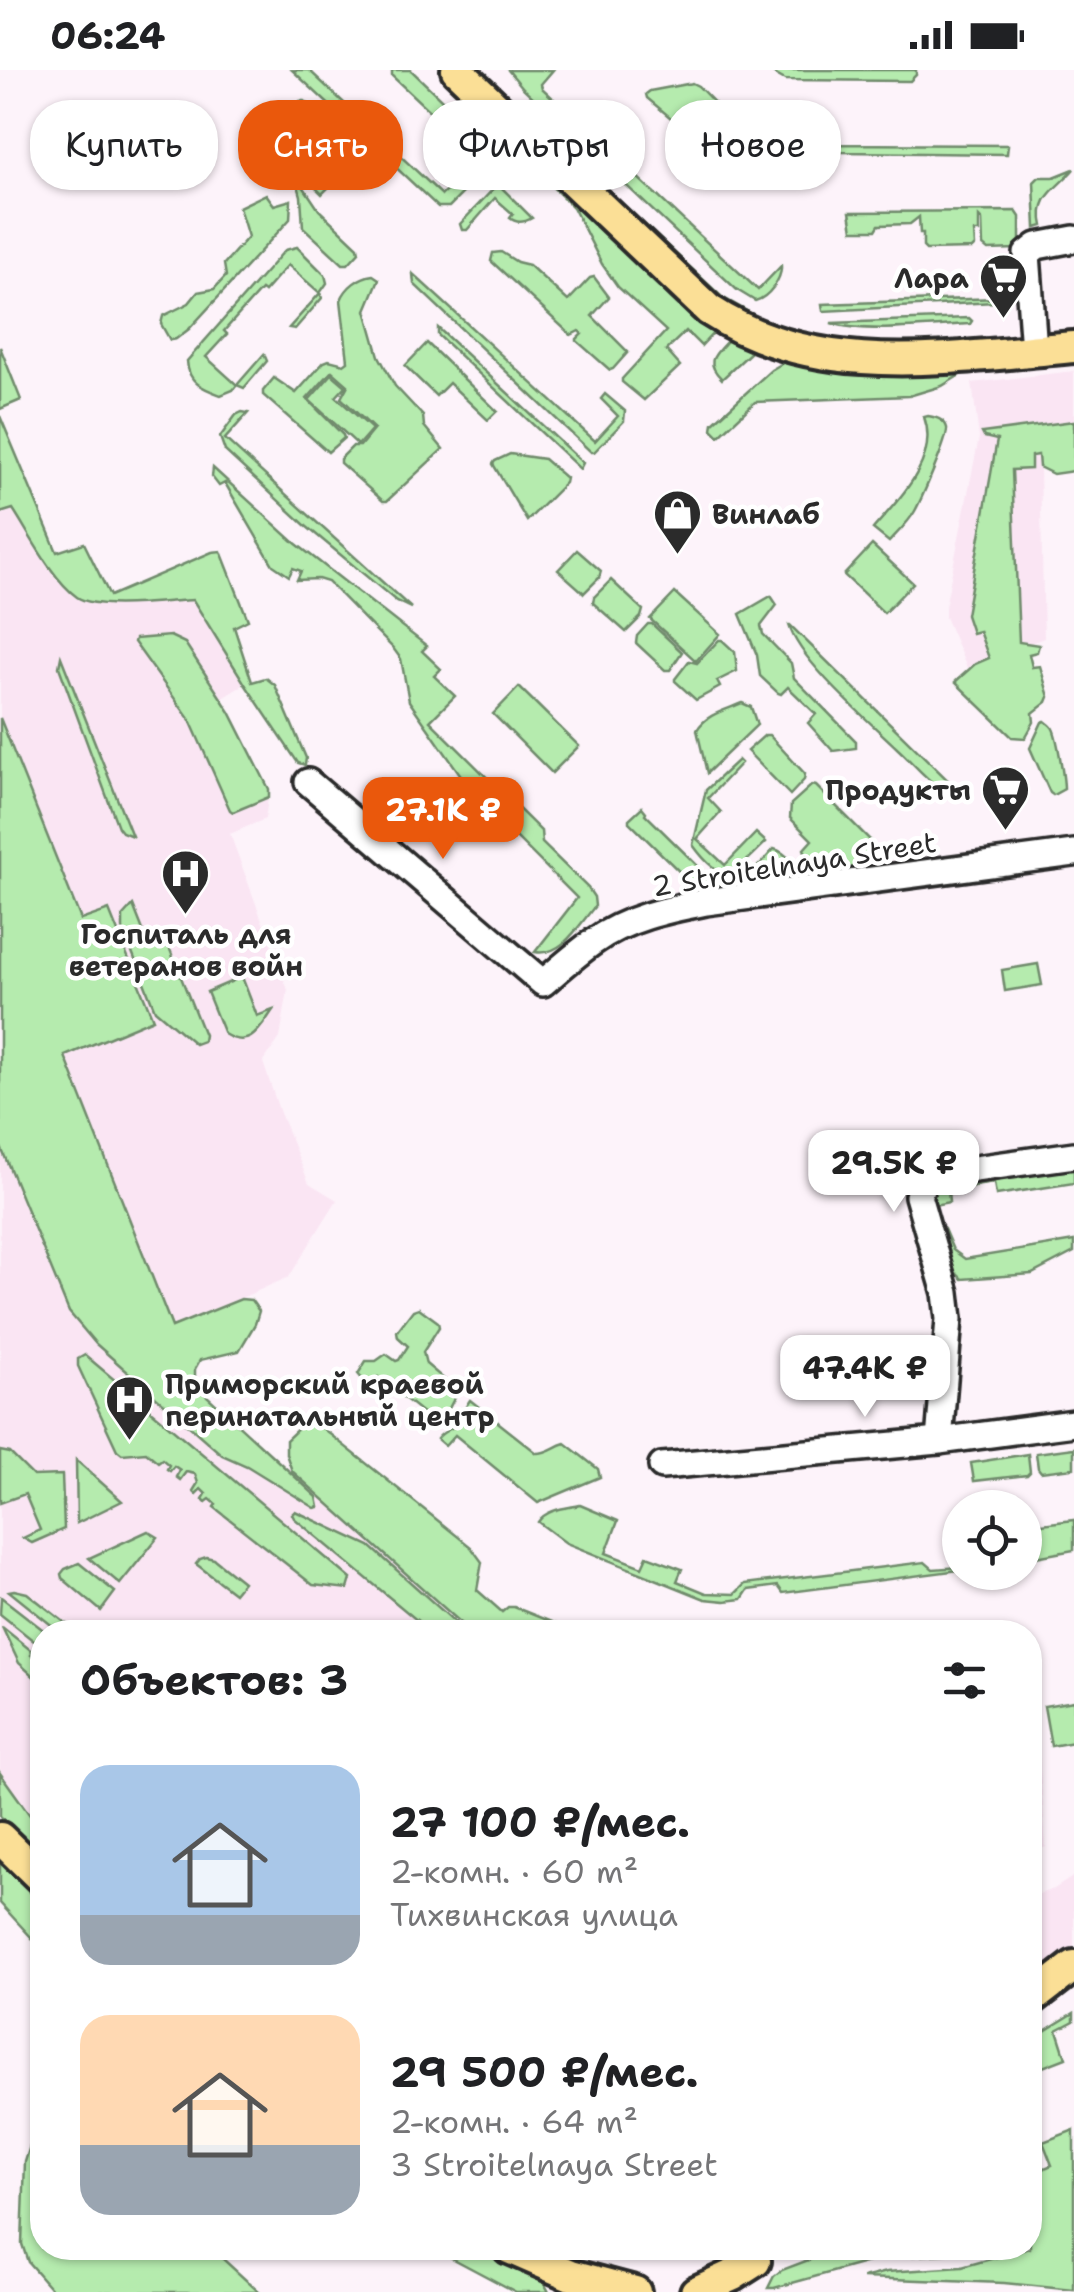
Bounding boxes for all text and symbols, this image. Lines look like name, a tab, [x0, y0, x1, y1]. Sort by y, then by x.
text: 06:24	[50, 10, 165, 61]
chip: Купить	[30, 100, 218, 190]
chip: Снять	[238, 100, 403, 190]
chip: Фильтры	[423, 100, 645, 190]
chip: Новое	[665, 100, 841, 190]
supermarket icon: Лара	[978, 252, 1030, 320]
place label: Лара	[894, 259, 969, 297]
shop icon: Винлаб	[651, 488, 703, 556]
place label: Винлаб	[712, 495, 820, 533]
supermarket icon: Продукты	[980, 764, 1032, 832]
place label: Продукты	[825, 771, 971, 809]
pin: 27.1K ₽	[351, 777, 535, 862]
text: 27.1K ₽	[385, 788, 501, 831]
street label: 2 Stroitelnaya Street	[649, 823, 939, 905]
hospital icon: Госпиталь для ветеранов войн	[160, 848, 212, 916]
place label: Госпиталь для ветеранов войн	[69, 915, 303, 985]
pin: 29.5K ₽	[802, 1130, 986, 1215]
text: 29.5K ₽	[830, 1141, 958, 1184]
pin: 47.4K ₽	[773, 1335, 957, 1420]
text: 47.4K ₽	[802, 1346, 928, 1389]
place label: Приморский краевой перинатальный центр	[165, 1365, 494, 1435]
hospital icon: Приморский краевой перинатальный центр	[104, 1374, 156, 1442]
map controls	[942, 1490, 1042, 1590]
button: locate	[942, 1490, 1042, 1590]
text: Объектов: 3	[80, 1652, 348, 1708]
icon: filters	[937, 1653, 992, 1708]
text: 27 100 ₽/мес.	[390, 1794, 690, 1850]
icon: home	[160, 1805, 280, 1925]
text: 2-комн. · 60 m²	[390, 1850, 638, 1893]
text: Тихвинская улица	[390, 1893, 678, 1936]
text: 29 500 ₽/мес.	[390, 2044, 699, 2100]
icon: home	[160, 2055, 280, 2175]
text: 2-комн. · 64 m²	[390, 2100, 638, 2143]
text: 3 Stroitelnaya Street	[390, 2143, 718, 2186]

